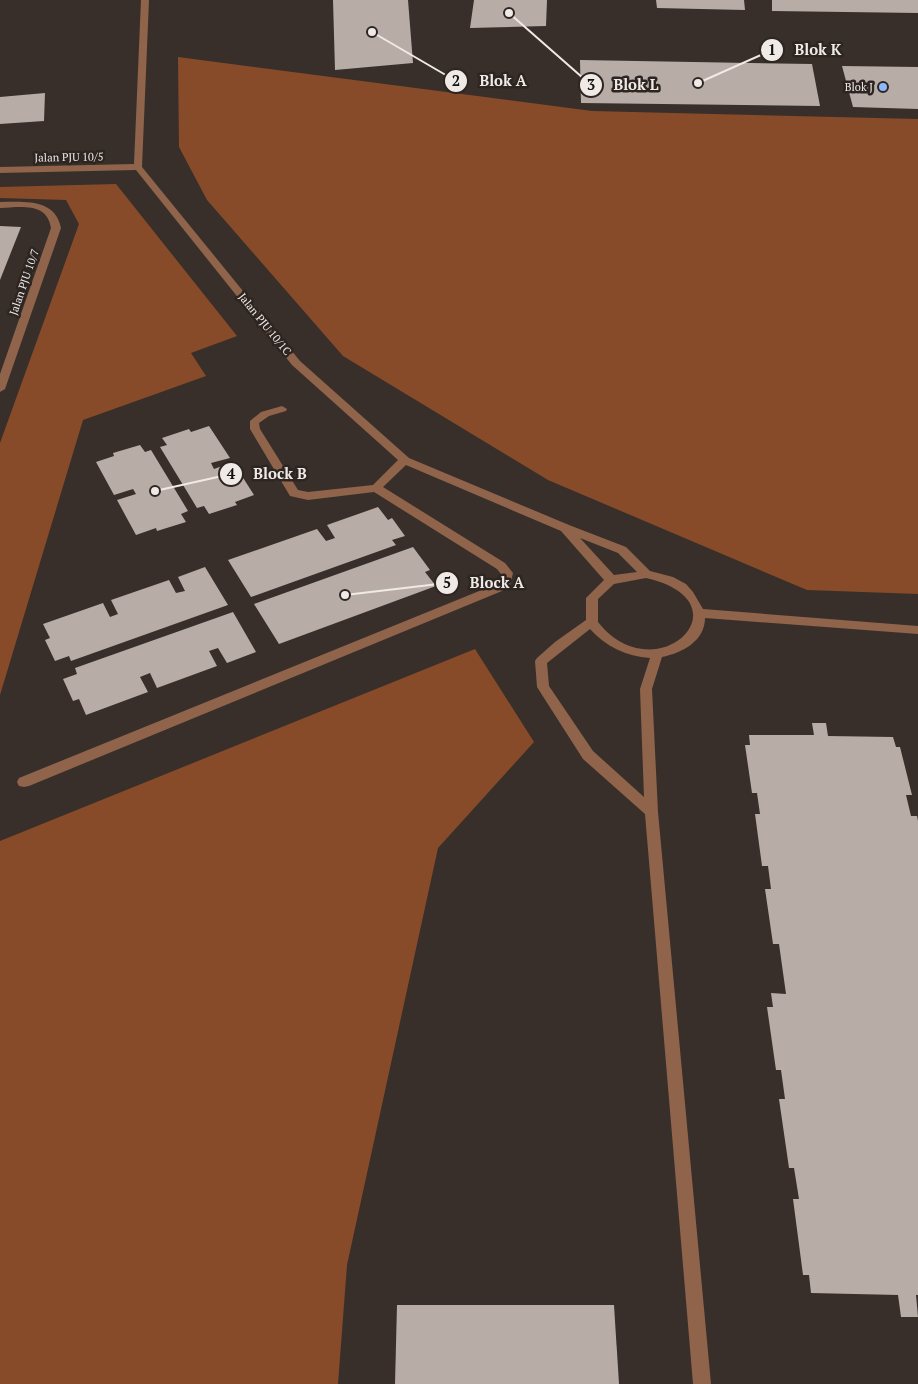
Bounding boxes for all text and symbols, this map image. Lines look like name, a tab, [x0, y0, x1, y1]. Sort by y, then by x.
callout: Blok K	[759, 35, 851, 65]
text: 1	[768, 39, 776, 59]
text: Blok K	[794, 39, 842, 59]
callout: Blok A	[444, 66, 536, 96]
text: 2	[452, 70, 460, 90]
text: Blok A	[479, 70, 527, 90]
callout: Blok L	[578, 70, 669, 100]
text: 3	[587, 74, 595, 94]
text: Blok L	[613, 74, 659, 94]
place label: Blok J	[845, 80, 873, 94]
marker: Blok J	[877, 81, 889, 93]
street label: Jalan PJU 10/5	[34, 149, 104, 165]
street label: Jalan PJU 10/7	[6, 247, 42, 317]
street label: Jalan PJU 10/1C	[236, 290, 294, 358]
callout: Block B	[219, 459, 317, 489]
text: 4	[227, 463, 236, 483]
text: Block B	[253, 463, 307, 483]
callout: Block A	[434, 568, 534, 598]
text: 5	[443, 572, 451, 592]
text: Block A	[470, 572, 524, 592]

